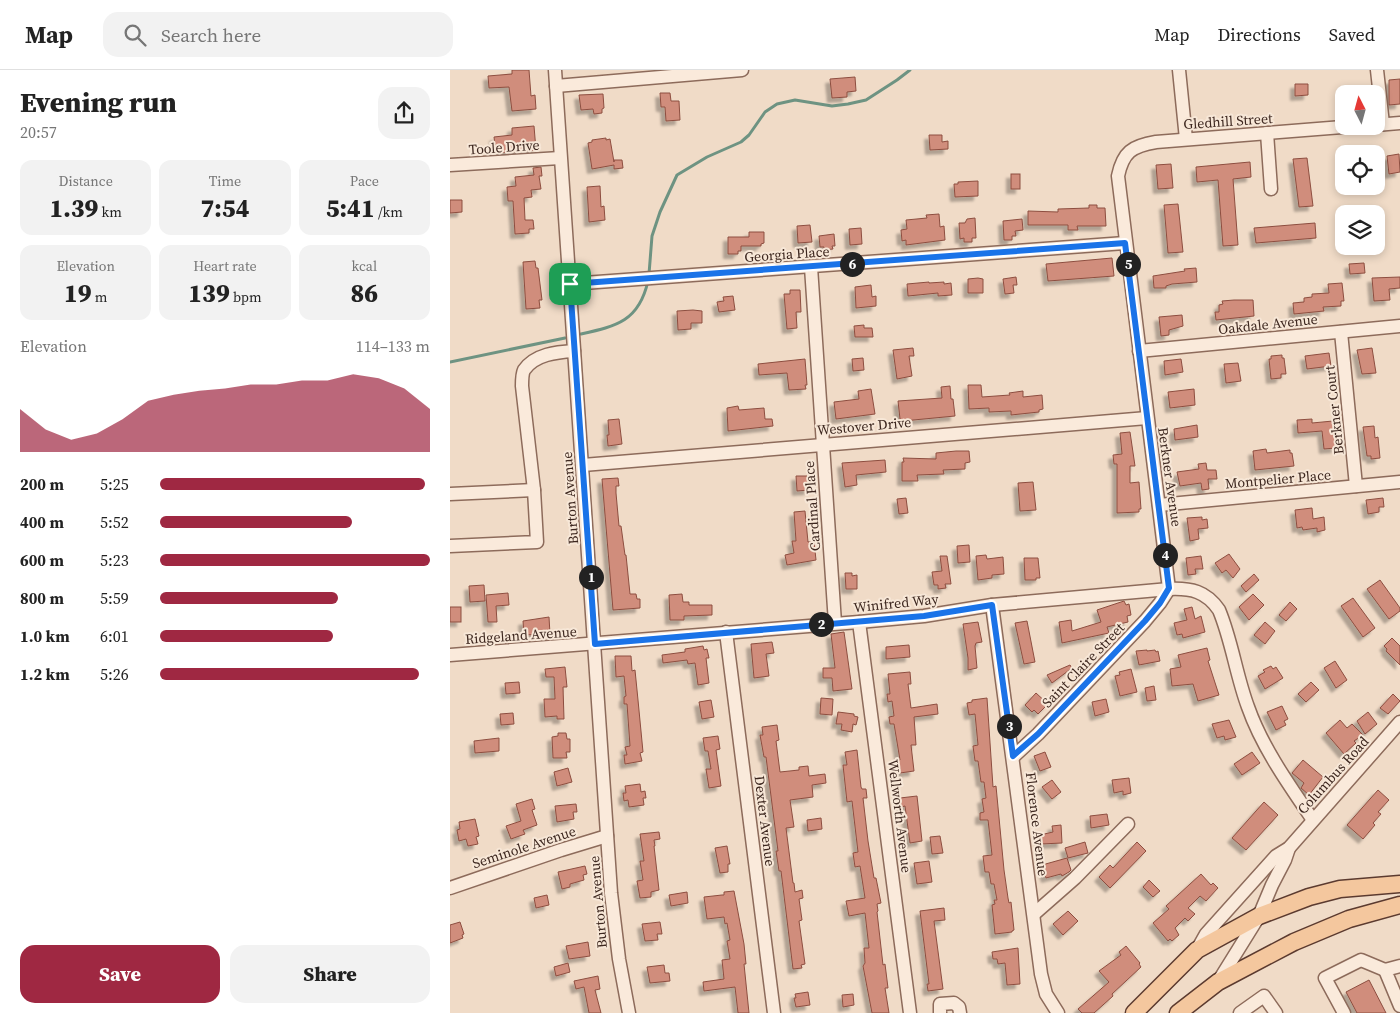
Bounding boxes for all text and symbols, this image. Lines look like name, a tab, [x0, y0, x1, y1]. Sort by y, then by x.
search box	[103, 12, 453, 57]
text: Map	[25, 18, 73, 51]
icon: search	[121, 21, 149, 49]
text: Search here	[161, 22, 261, 48]
text: Map	[1154, 22, 1190, 47]
text: Directions	[1218, 22, 1301, 47]
text: Saved	[1329, 22, 1375, 47]
text: Evening run	[20, 83, 177, 121]
north arrow	[1335, 85, 1385, 135]
map controls	[1335, 85, 1385, 255]
button: share	[378, 87, 430, 139]
street label: Gledhill Street	[1183, 108, 1274, 134]
text: 20:57	[20, 121, 57, 143]
street label: Toole Drive	[468, 135, 540, 159]
button: locate	[1335, 145, 1385, 195]
text: Distance	[59, 171, 113, 191]
text: Time	[209, 171, 241, 191]
text: Pace	[350, 171, 379, 191]
text: 1.39	[49, 191, 98, 225]
text: 7:54	[201, 191, 249, 225]
text: 5:41	[326, 191, 375, 225]
text: km	[98, 202, 122, 222]
text: /km	[375, 202, 403, 222]
button: layers	[1335, 205, 1385, 255]
street label: Georgia Place	[744, 241, 830, 267]
pin: 6	[840, 252, 864, 276]
pin: 5	[1116, 252, 1140, 276]
text: 6	[849, 254, 856, 274]
text: 5	[1125, 254, 1132, 274]
text: Elevation	[56, 256, 115, 276]
text: Heart rate	[193, 256, 257, 276]
text: kcal	[352, 256, 377, 276]
pin	[549, 263, 591, 305]
icon: arrive	[556, 270, 584, 298]
text: 19	[64, 276, 92, 310]
text: 139	[188, 276, 230, 310]
text: 86	[351, 276, 378, 310]
text: m	[92, 287, 107, 307]
text: bpm	[230, 287, 262, 307]
street label: Oakdale Avenue	[1217, 309, 1319, 339]
text: Elevation	[20, 335, 87, 357]
text: 114–133 m	[356, 335, 430, 357]
street label: Berkner Court	[1319, 364, 1349, 456]
street label: Westover Drive	[816, 412, 912, 440]
street label: Berkner Avenue	[1153, 426, 1187, 528]
street label: Burton Avenue	[557, 451, 583, 545]
street label: Cardinal Place	[799, 460, 825, 552]
street label: Montpelier Place	[1224, 464, 1332, 494]
text: 200 m	[20, 473, 64, 495]
text: 5:25	[100, 473, 129, 495]
text: 400 m	[20, 511, 64, 533]
text: 5:52	[100, 511, 129, 533]
pin: 4	[1152, 542, 1178, 568]
text: 4	[1162, 545, 1169, 565]
text: 600 m	[20, 549, 64, 571]
text: 5:23	[100, 549, 129, 571]
pin: 1	[578, 564, 604, 590]
text: 1	[588, 567, 595, 587]
text: 800 m	[20, 587, 64, 609]
text: 5:59	[100, 587, 129, 609]
street label: Winifred Way	[853, 589, 940, 617]
pin: 2	[808, 612, 834, 636]
text: 2	[818, 614, 825, 634]
street label: Saint Claire Street	[1037, 618, 1129, 712]
street label: Ridgeland Avenue	[464, 621, 578, 649]
text: 1.0 km	[20, 625, 70, 647]
text: 6:01	[100, 625, 129, 647]
text: 1.2 km	[20, 663, 70, 685]
text: 5:26	[100, 663, 129, 685]
pin: 3	[996, 714, 1022, 738]
text: 3	[1006, 716, 1013, 736]
street label: Columbus Road	[1293, 732, 1373, 818]
street label: Wellworth Avenue	[883, 758, 917, 874]
street label: Florence Avenue	[1021, 771, 1053, 877]
street label: Dexter Avenue	[750, 774, 780, 868]
street label: Seminole Avenue	[470, 821, 578, 873]
street label: Burton Avenue	[584, 855, 612, 949]
button: Save	[20, 945, 220, 1003]
button: Share	[230, 945, 430, 1003]

